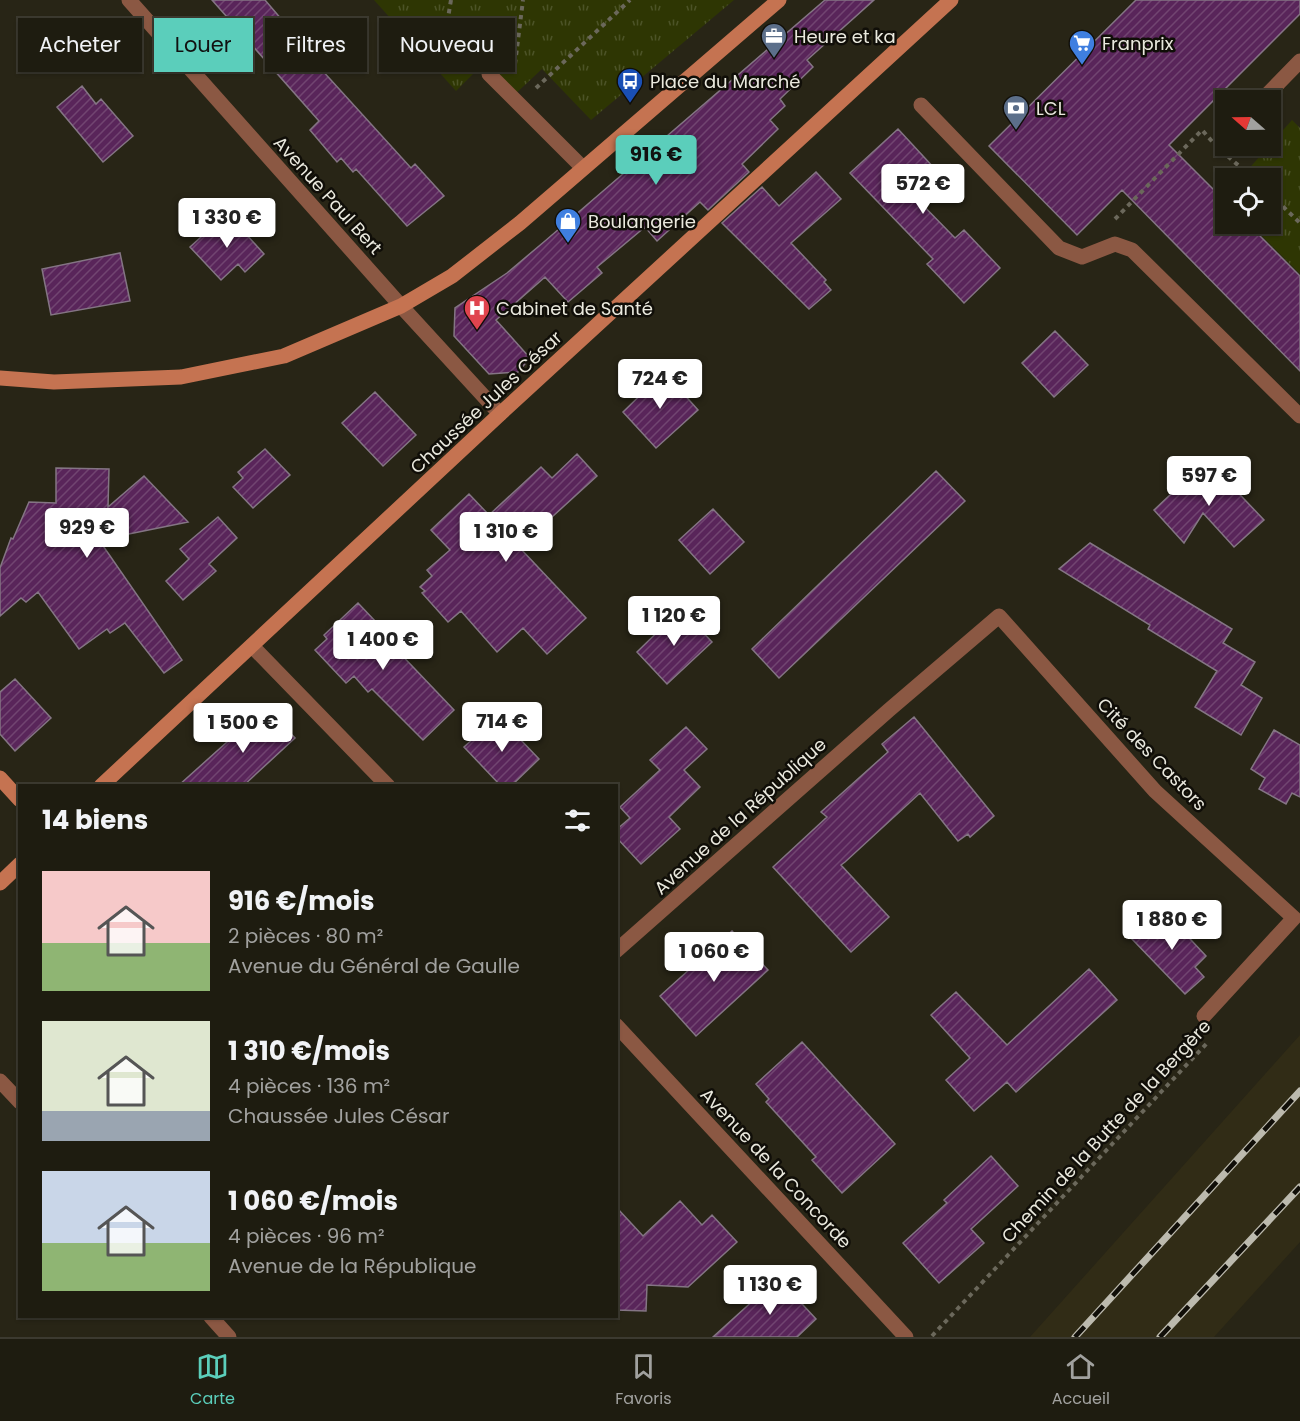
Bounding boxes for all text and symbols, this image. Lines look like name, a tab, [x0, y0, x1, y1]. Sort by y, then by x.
chip: Acheter	[18, 18, 142, 72]
chip: Louer	[154, 18, 253, 72]
chip: Filtres	[265, 18, 367, 72]
chip: Nouveau	[379, 18, 515, 72]
office icon: Heure et ka	[759, 21, 789, 59]
place label: Heure et ka	[794, 24, 896, 49]
supermarket icon: Franprix	[1067, 28, 1097, 66]
place label: Franprix	[1102, 31, 1174, 56]
bus stop icon: Place du Marché	[615, 66, 645, 104]
place label: Place du Marché	[650, 69, 800, 94]
north arrow	[1215, 90, 1281, 156]
map controls	[1215, 90, 1281, 234]
bank icon: LCL	[1001, 93, 1031, 131]
place label: LCL	[1036, 96, 1066, 121]
street label: Avenue Paul Bert	[268, 130, 388, 260]
pin: 916 €	[614, 135, 698, 186]
text: 916 €	[630, 140, 682, 168]
pin: 572 €	[881, 164, 965, 215]
button: locate	[1215, 168, 1281, 234]
text: 572 €	[895, 169, 951, 197]
pin: 1 330 €	[172, 198, 282, 249]
text: 1 330 €	[192, 203, 262, 231]
shop icon: Boulangerie	[553, 206, 583, 244]
place label: Boulangerie	[588, 209, 696, 234]
hospital icon: Cabinet de Santé	[462, 293, 492, 331]
place label: Cabinet de Santé	[496, 296, 653, 321]
street label: Chaussée Jules César	[405, 325, 568, 479]
pin: 724 €	[618, 359, 702, 410]
text: 724 €	[632, 364, 688, 392]
pin: 597 €	[1167, 456, 1251, 507]
text: 597 €	[1181, 461, 1237, 489]
pin: 929 €	[45, 508, 129, 559]
pin: 1 310 €	[451, 512, 561, 563]
text: 929 €	[59, 513, 115, 541]
text: 1 310 €	[474, 517, 538, 545]
pin: 1 120 €	[619, 596, 729, 647]
text: 1 120 €	[642, 601, 706, 629]
pin: 1 400 €	[328, 620, 438, 671]
text: 1 400 €	[347, 625, 419, 653]
street label: Cité des Castors	[1092, 692, 1212, 816]
pin: 714 €	[460, 702, 544, 753]
pin: 1 500 €	[188, 703, 298, 754]
text: 714 €	[476, 707, 528, 735]
text: 1 500 €	[208, 708, 279, 736]
street label: Avenue de la République	[649, 732, 831, 900]
text: 14 biens	[42, 802, 148, 838]
icon: filters	[561, 804, 594, 837]
text: 916 €/mois	[228, 883, 375, 919]
icon: home	[90, 895, 162, 967]
pin: 1 880 €	[1117, 900, 1227, 951]
text: 1 880 €	[1137, 905, 1207, 933]
text: 2 pièces · 80 m²	[228, 922, 383, 950]
pin: 1 060 €	[659, 932, 769, 983]
text: 1 060 €	[679, 937, 749, 965]
text: Avenue du Général de Gaulle	[228, 952, 520, 980]
street label: Chemin de la Butte de la Bergère	[996, 1014, 1216, 1248]
text: 1 310 €/mois	[228, 1033, 390, 1069]
icon: home	[90, 1045, 162, 1117]
text: 4 pièces · 136 m²	[228, 1072, 390, 1100]
street label: Avenue de la Concorde	[695, 1082, 857, 1254]
text: Chaussée Jules César	[228, 1102, 449, 1130]
text: 1 060 €/mois	[228, 1183, 398, 1219]
icon: home	[90, 1195, 162, 1267]
text: 4 pièces · 96 m²	[228, 1222, 385, 1250]
text: Avenue de la République	[228, 1252, 476, 1280]
pin: 1 130 €	[715, 1265, 825, 1316]
text: 1 130 €	[738, 1270, 802, 1298]
tab: Carte	[190, 1350, 235, 1411]
tab: Favoris	[615, 1350, 671, 1411]
tab: Accueil	[1052, 1350, 1110, 1411]

